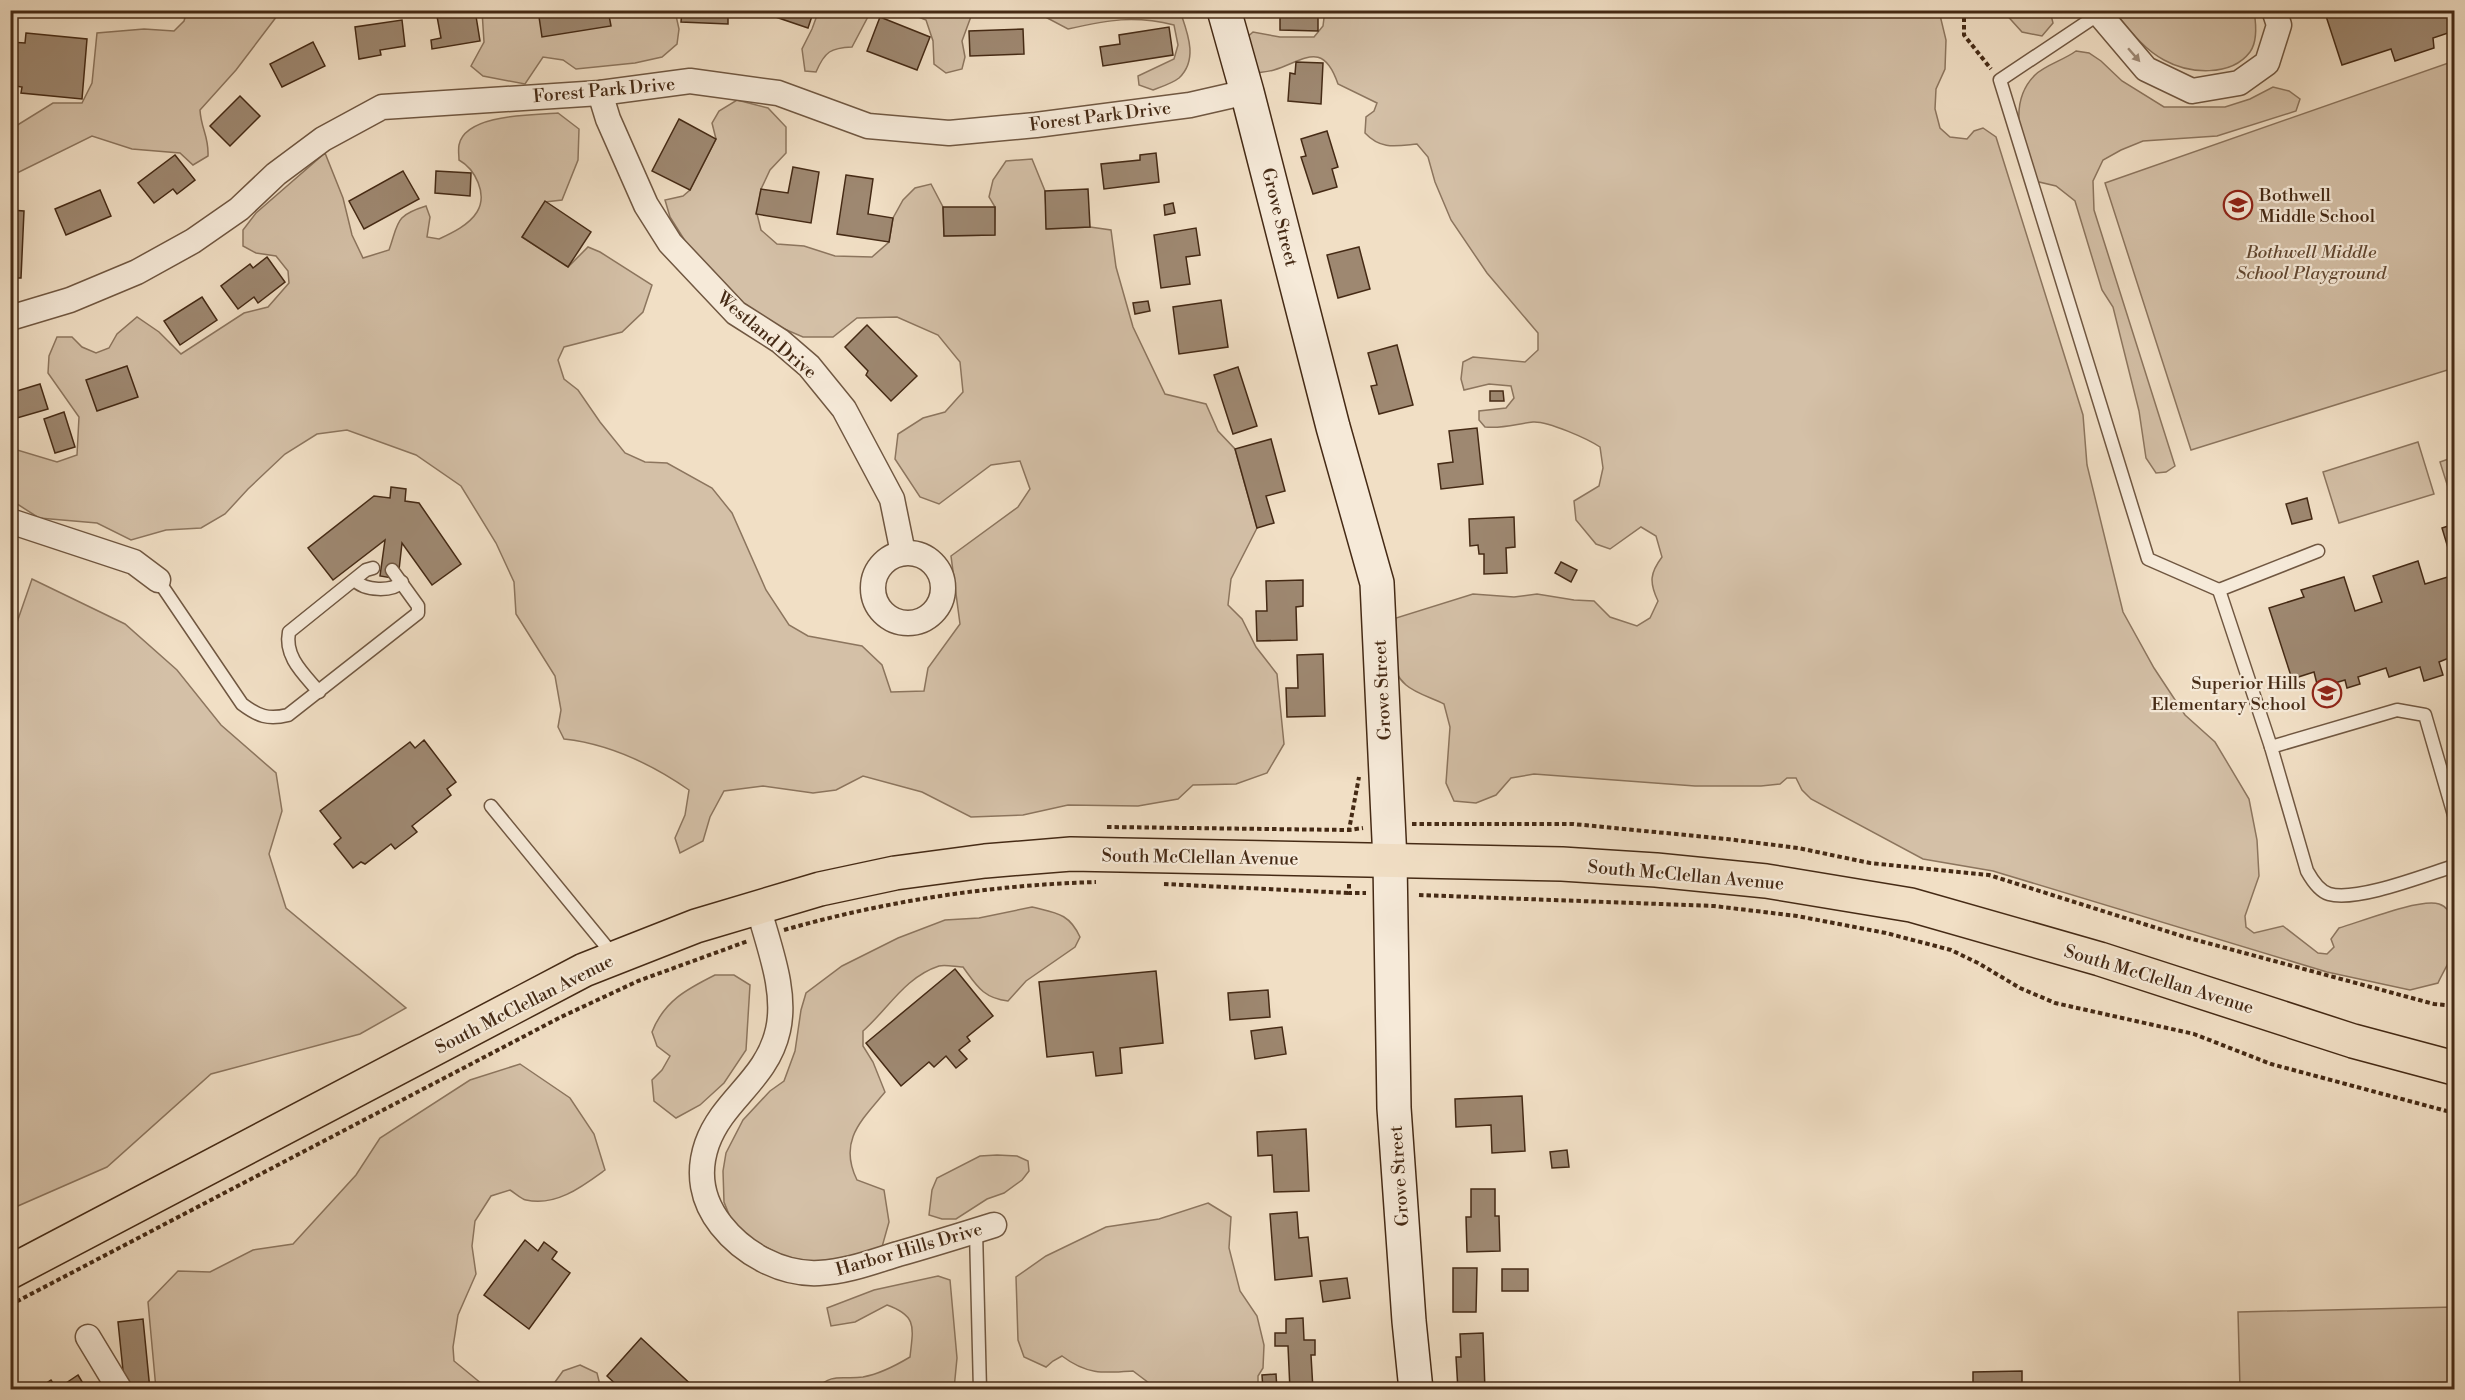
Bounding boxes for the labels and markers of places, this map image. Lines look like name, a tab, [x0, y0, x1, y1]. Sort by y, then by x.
place label: Bothwell Middle School	[2258, 184, 2376, 228]
school or university icon: Bothwell Middle School	[2222, 189, 2254, 221]
place label: Superior Hills Elementary School	[2151, 672, 2307, 716]
school or university icon: Superior Hills Elementary School	[2311, 677, 2343, 709]

